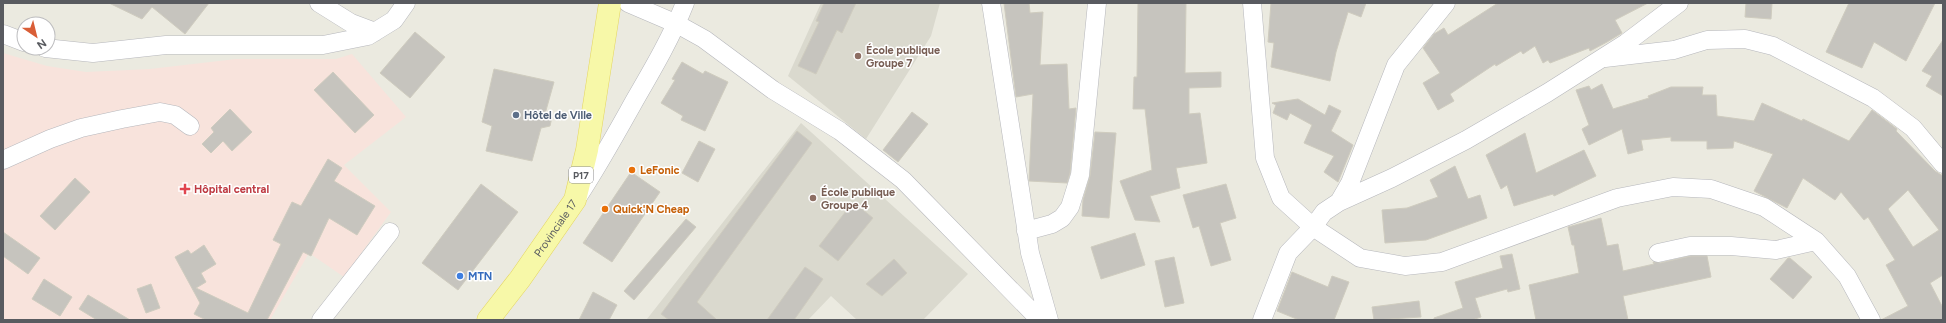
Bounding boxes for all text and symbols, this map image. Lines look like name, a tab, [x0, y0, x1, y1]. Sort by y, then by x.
north arrow	[16, 16, 56, 56]
text: N	[34, 36, 49, 52]
place label: École publique Groupe 7	[866, 43, 940, 70]
marker: École publique Groupe 7	[853, 51, 863, 61]
place label: Hôtel de Ville	[524, 109, 592, 122]
marker: Hôtel de Ville	[511, 110, 521, 120]
place label: LeFonic	[640, 164, 680, 177]
marker: LeFonic	[627, 165, 637, 175]
road number: P17	[569, 167, 593, 183]
marker: Hôpital central	[179, 183, 191, 195]
place label: Hôpital central	[194, 183, 269, 196]
place label: École publique Groupe 4	[821, 185, 895, 212]
marker: École publique Groupe 4	[808, 193, 818, 203]
street label: Provinciale 17	[531, 197, 580, 259]
place label: Quick'N Cheap	[613, 203, 690, 216]
marker: Quick'N Cheap	[600, 204, 610, 214]
place label: MTN	[468, 270, 492, 283]
marker: MTN	[455, 271, 465, 281]

